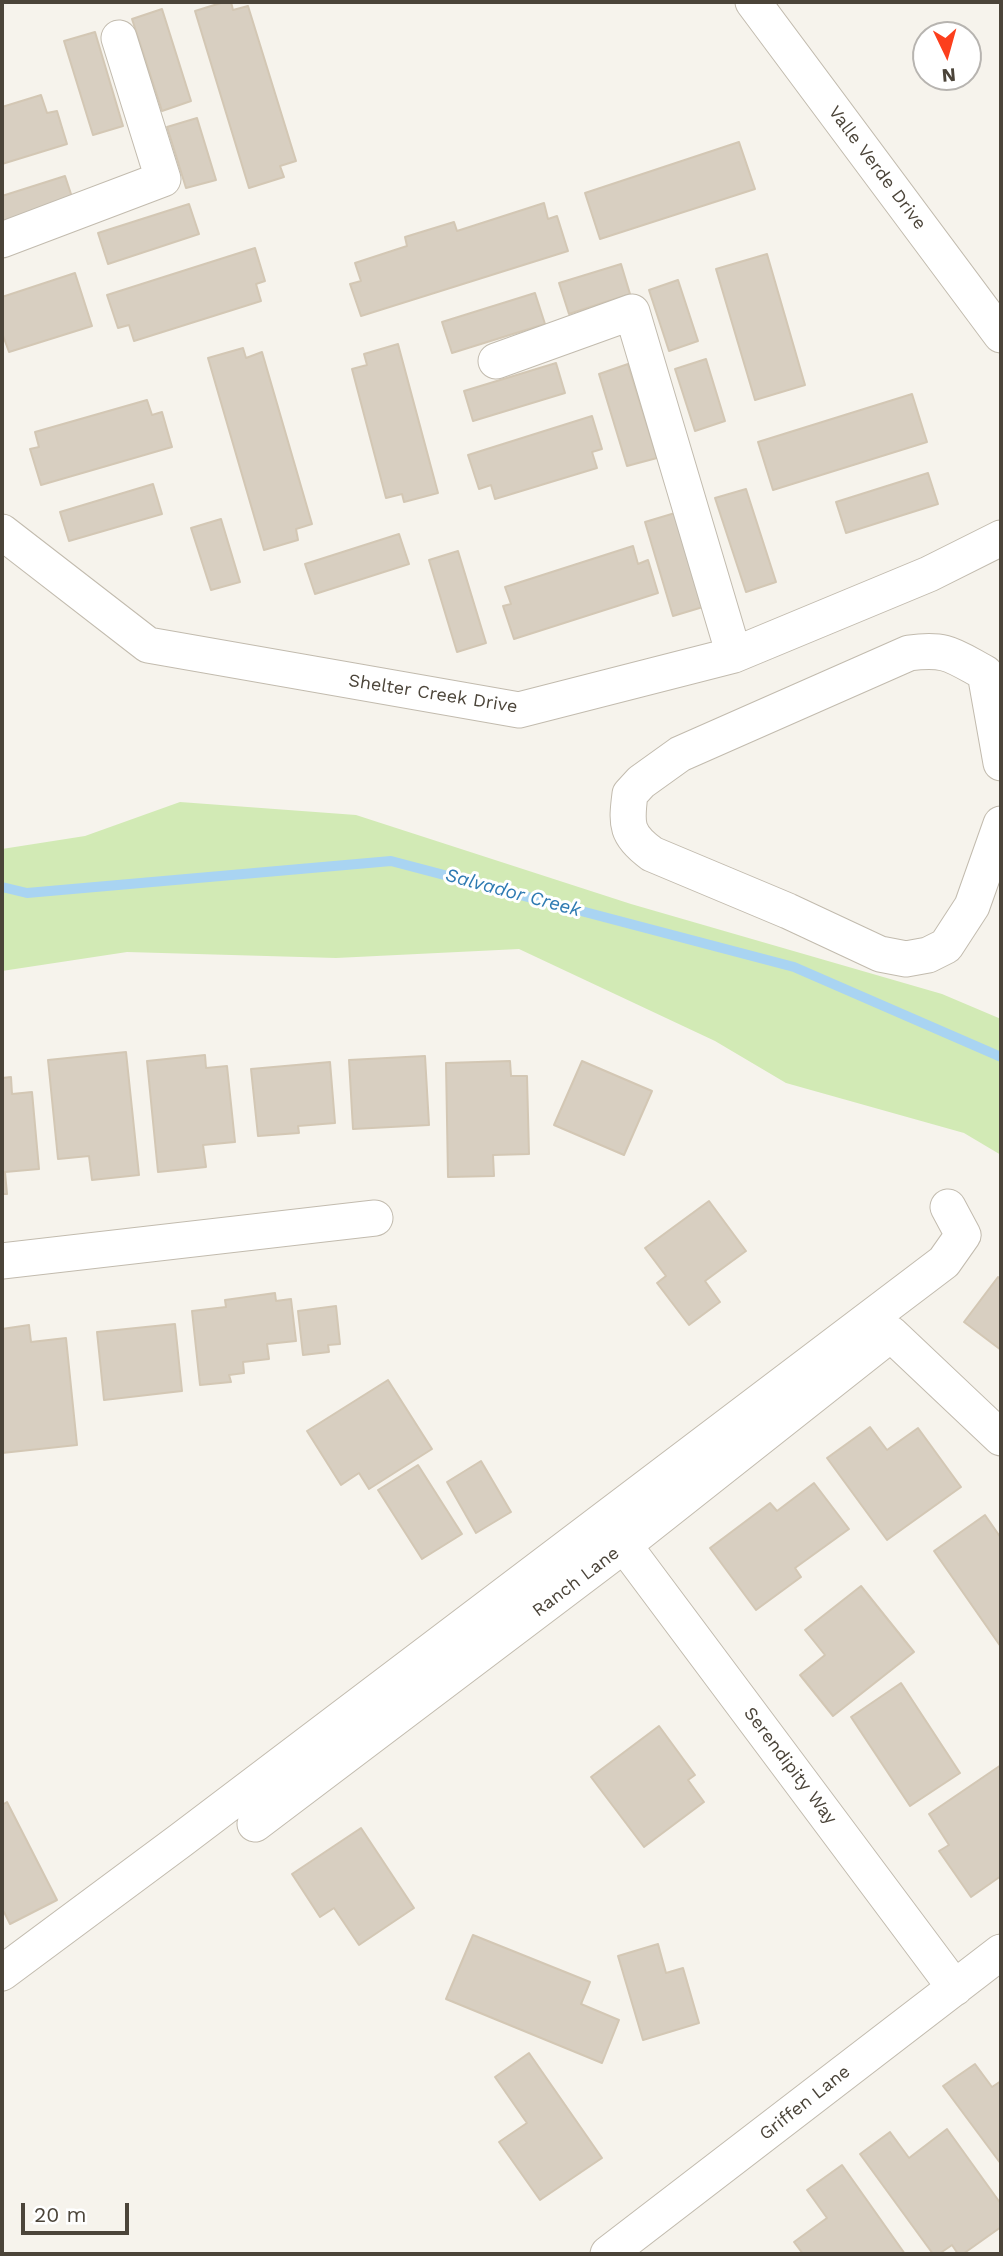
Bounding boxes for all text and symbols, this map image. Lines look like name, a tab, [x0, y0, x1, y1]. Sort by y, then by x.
north arrow	[912, 21, 982, 91]
text: N	[941, 63, 957, 87]
street label: Valle Verde Drive	[823, 102, 931, 234]
street label: Shelter Creek Drive	[347, 670, 519, 718]
water label: Salvador Creek	[443, 864, 583, 922]
street label: Ranch Lane	[528, 1542, 624, 1622]
street label: Serendipity Way	[739, 1703, 841, 1829]
street label: Griffen Lane	[755, 2061, 855, 2145]
scale bar	[24, 2190, 133, 2234]
text: 20 m	[34, 2202, 86, 2227]

